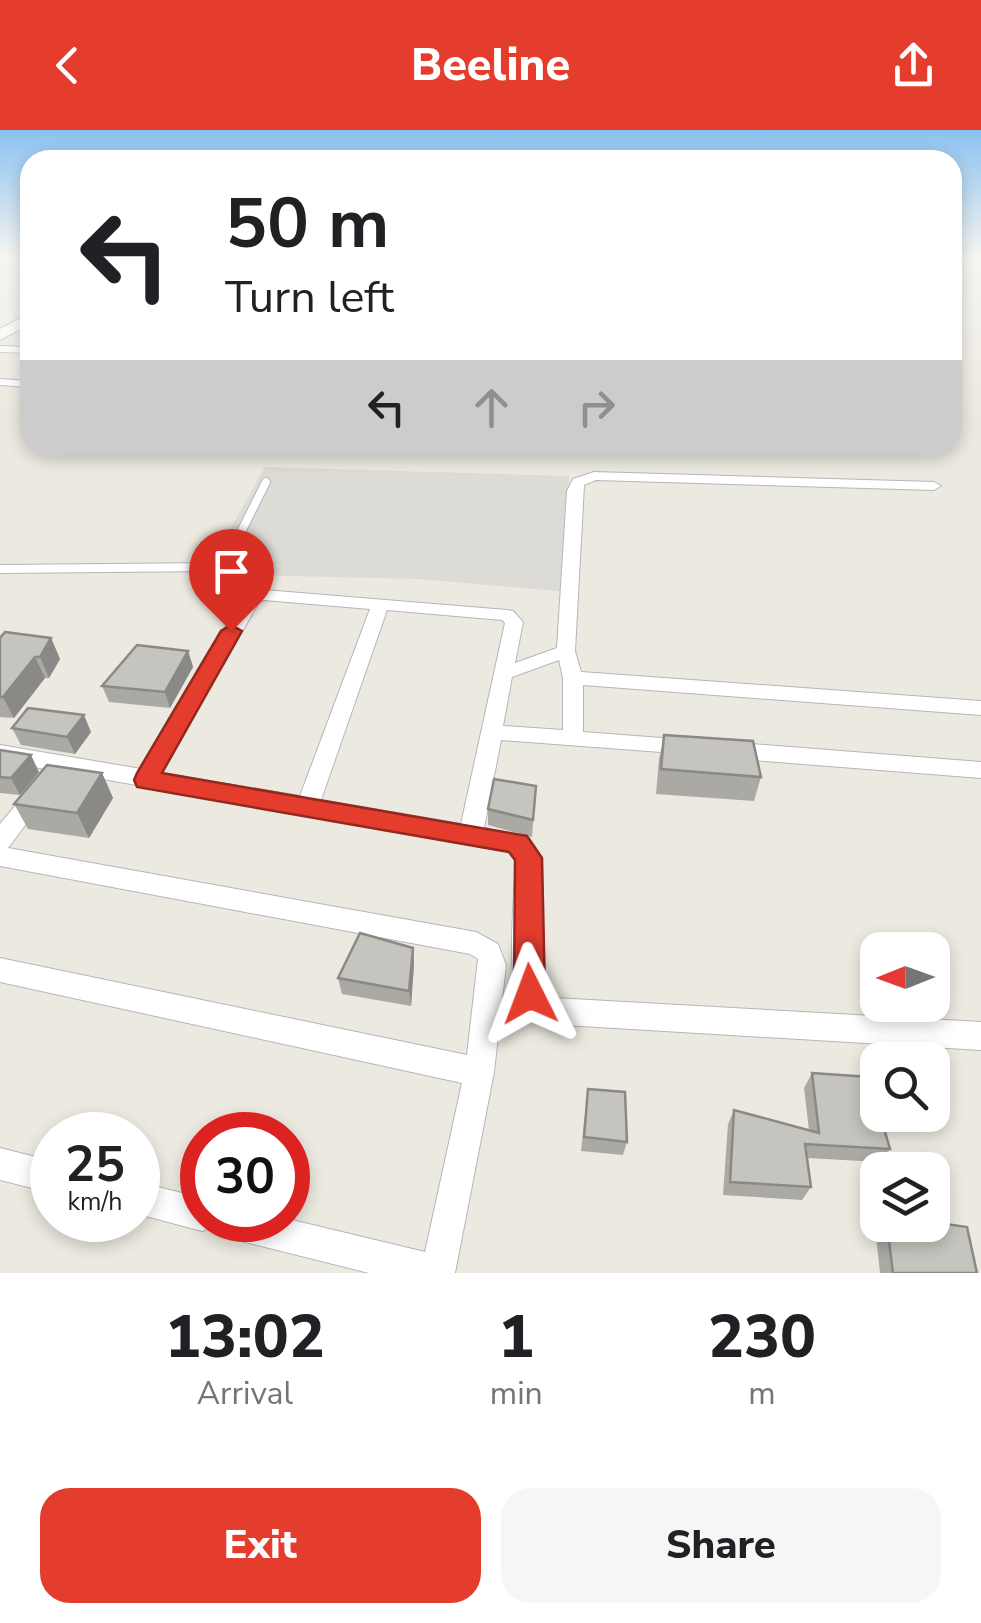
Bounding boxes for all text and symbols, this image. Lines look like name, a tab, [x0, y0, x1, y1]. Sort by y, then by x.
text: Beeline	[411, 35, 570, 96]
icon: back	[40, 38, 95, 93]
icon: share	[886, 38, 941, 93]
text: 50 m	[225, 176, 389, 272]
icon: left	[60, 190, 190, 320]
text: Turn left	[225, 267, 394, 328]
icon: left	[359, 380, 414, 435]
icon: ahead	[464, 380, 519, 435]
icon: right	[569, 380, 624, 435]
pin	[189, 529, 274, 632]
icon: arrive	[204, 544, 259, 599]
north arrow	[860, 932, 950, 1022]
map controls	[860, 932, 950, 1242]
position arrow	[478, 942, 582, 1046]
button: search	[860, 1042, 950, 1132]
speed limit sign: 30	[180, 1112, 310, 1242]
text: 25	[65, 1130, 125, 1199]
button: layers	[860, 1152, 950, 1242]
text: km/h	[67, 1185, 123, 1219]
text: 13:02	[165, 1296, 325, 1378]
text: 1	[498, 1296, 534, 1378]
text: 230	[708, 1296, 816, 1378]
text: Arrival	[197, 1372, 293, 1415]
text: min	[490, 1372, 543, 1415]
text: m	[748, 1372, 776, 1415]
button: Exit	[40, 1488, 481, 1603]
button: Share	[501, 1488, 941, 1603]

